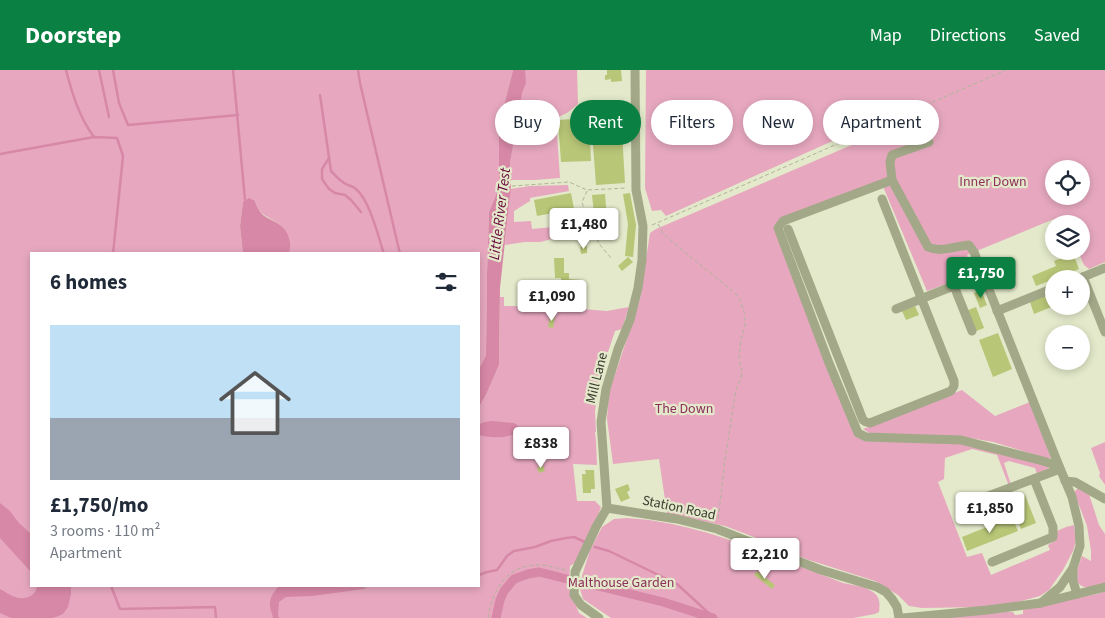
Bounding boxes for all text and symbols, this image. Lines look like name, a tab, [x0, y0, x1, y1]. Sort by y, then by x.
text: Doorstep	[25, 18, 121, 53]
text: Map	[870, 23, 902, 48]
text: Directions	[930, 23, 1006, 48]
text: Saved	[1034, 23, 1080, 48]
chip: Buy	[495, 100, 560, 145]
chip: Rent	[570, 100, 641, 145]
chip: Filters	[651, 100, 733, 145]
chip: New	[743, 100, 813, 145]
chip: Apartment	[823, 100, 939, 145]
map controls	[1045, 160, 1090, 370]
button: locate	[1045, 160, 1090, 205]
water label: Little River Test	[484, 166, 516, 261]
park label: Inner Down	[959, 172, 1027, 192]
pin: £1,480	[543, 208, 625, 250]
text: £1,480	[560, 213, 608, 235]
button: layers	[1045, 215, 1090, 260]
pin: £1,750	[940, 256, 1022, 299]
text: £1,750	[957, 262, 1005, 284]
text: 6 homes	[50, 267, 127, 297]
icon: filters	[432, 268, 460, 296]
button: +	[1045, 270, 1090, 315]
pin: £1,090	[511, 280, 593, 322]
text: £1,090	[528, 285, 576, 307]
button: −	[1045, 325, 1090, 370]
street label: Mill Lane	[581, 350, 613, 406]
icon: home	[210, 358, 300, 448]
park label: The Down	[655, 399, 713, 419]
pin: £838	[511, 426, 571, 469]
text: £838	[524, 432, 558, 454]
text: £1,750/mo	[50, 490, 149, 520]
street label: Station Road	[640, 490, 718, 526]
pin: £1,850	[949, 492, 1031, 534]
text: £1,850	[966, 497, 1014, 519]
text: 3 rooms · 110 m²	[50, 520, 160, 542]
pin: £2,210	[724, 538, 806, 580]
text: Apartment	[50, 542, 122, 564]
text: £2,210	[741, 543, 789, 565]
park label: Malthouse Garden	[568, 573, 674, 593]

